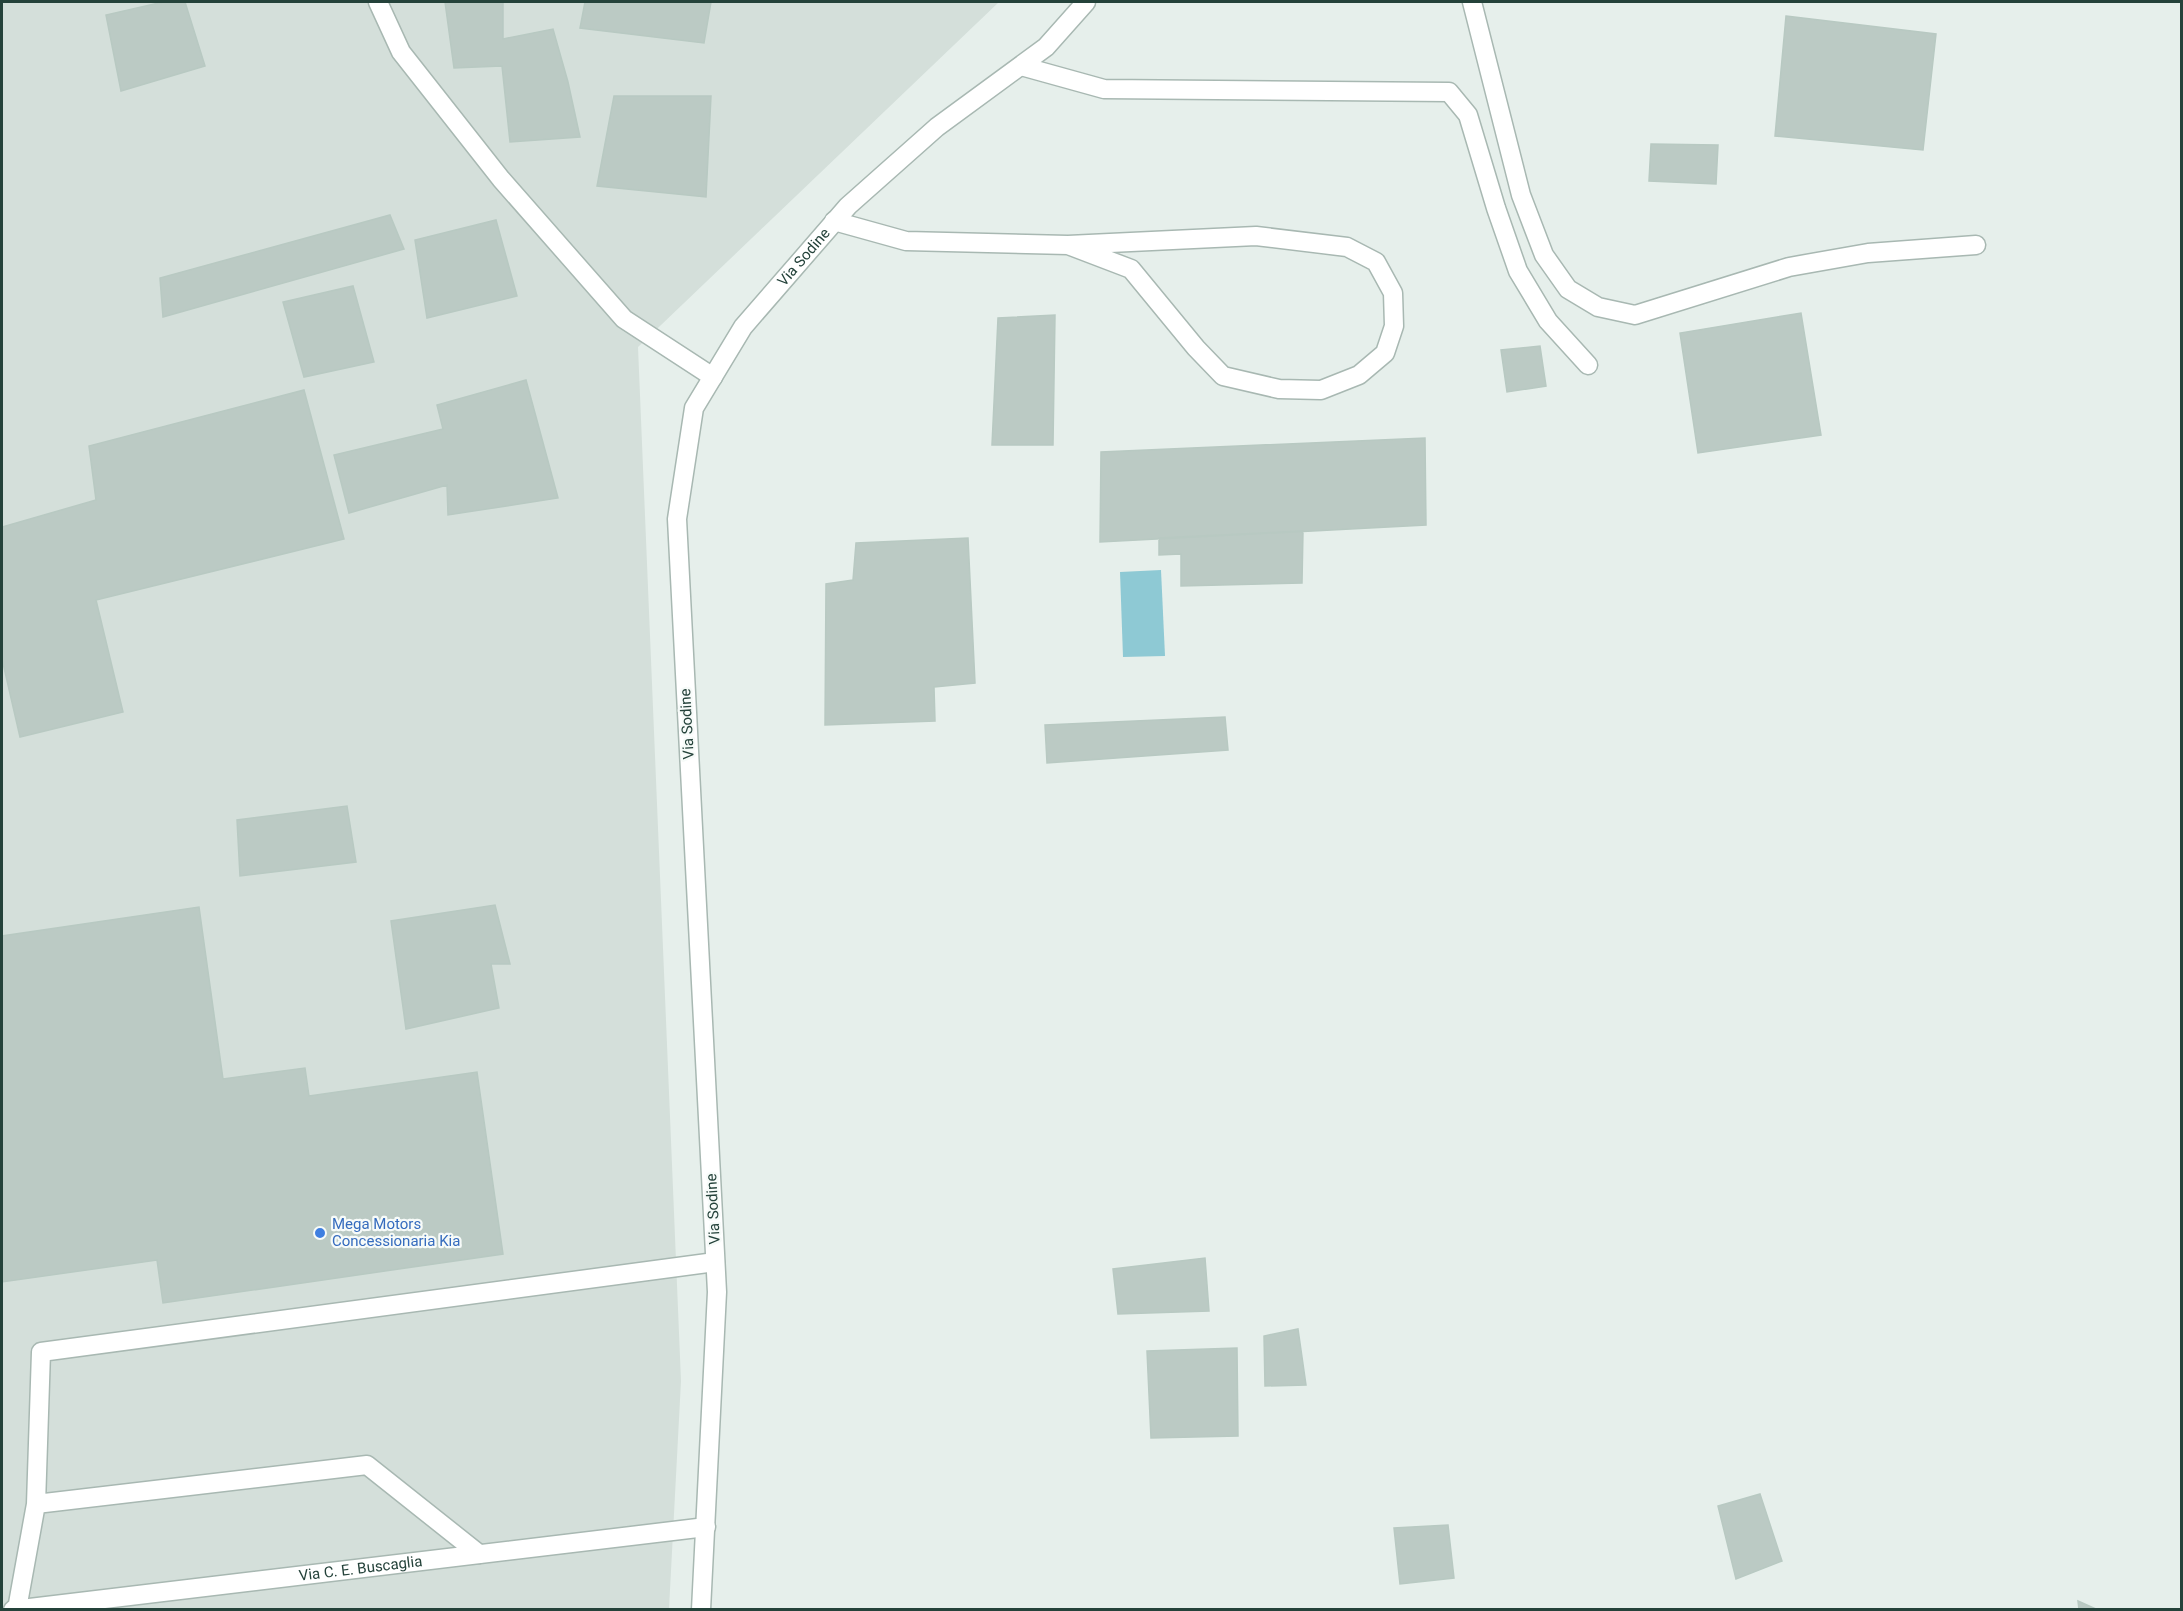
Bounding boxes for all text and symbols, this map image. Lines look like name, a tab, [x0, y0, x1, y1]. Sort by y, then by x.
street label: Via Sodine	[774, 224, 834, 290]
street label: Via Sodine	[676, 688, 698, 760]
street label: Via Sodine	[702, 1173, 724, 1245]
place label: Mega Motors Concessionaria Kia	[332, 1215, 460, 1250]
marker: Mega Motors Concessionaria Kia	[313, 1226, 327, 1240]
street label: Via C. E. Buscaglia	[298, 1552, 423, 1585]

